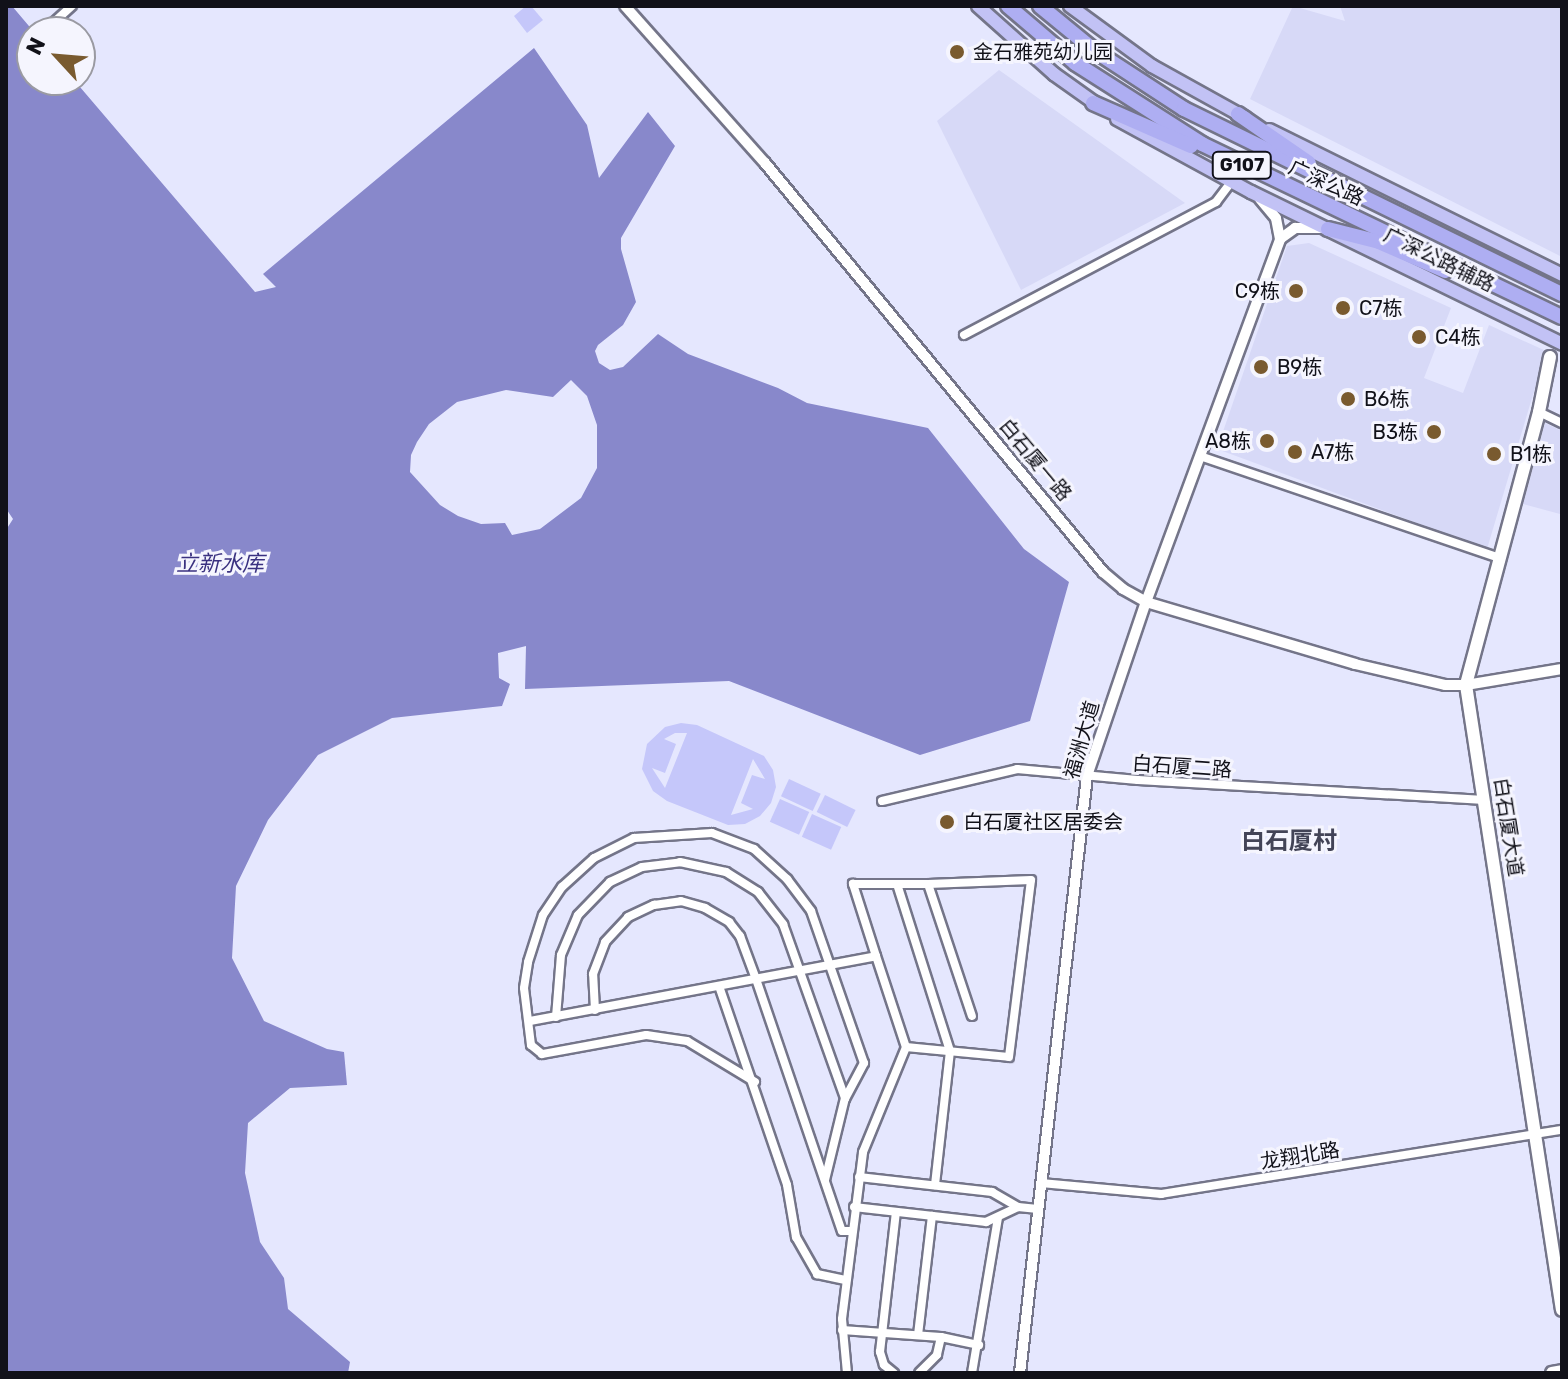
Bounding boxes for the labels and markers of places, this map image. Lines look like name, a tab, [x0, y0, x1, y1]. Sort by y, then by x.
place label: 金石雅苑幼儿园	[973, 40, 1113, 64]
marker: 金石雅苑幼儿园	[948, 43, 966, 61]
place label: C9栋	[1235, 279, 1280, 303]
marker: C9栋	[1287, 282, 1305, 300]
place label: C7栋	[1359, 296, 1403, 320]
marker: C7栋	[1334, 299, 1352, 317]
place label: C4栋	[1435, 325, 1481, 349]
marker: C4栋	[1410, 328, 1428, 346]
place label: B9栋	[1277, 355, 1322, 379]
marker: B9栋	[1252, 358, 1270, 376]
place label: B6栋	[1364, 387, 1409, 411]
marker: B6栋	[1339, 390, 1357, 408]
place label: B3栋	[1373, 420, 1418, 444]
marker: B3栋	[1425, 423, 1443, 441]
place label: A8栋	[1205, 429, 1251, 453]
marker: A8栋	[1258, 432, 1276, 450]
place label: A7栋	[1311, 440, 1354, 464]
place label: B1栋	[1510, 442, 1552, 466]
marker: A7栋	[1286, 443, 1304, 461]
marker: B1栋	[1485, 445, 1503, 463]
place label: 白石厦社区居委会	[963, 810, 1123, 834]
marker: 白石厦社区居委会	[938, 813, 956, 831]

